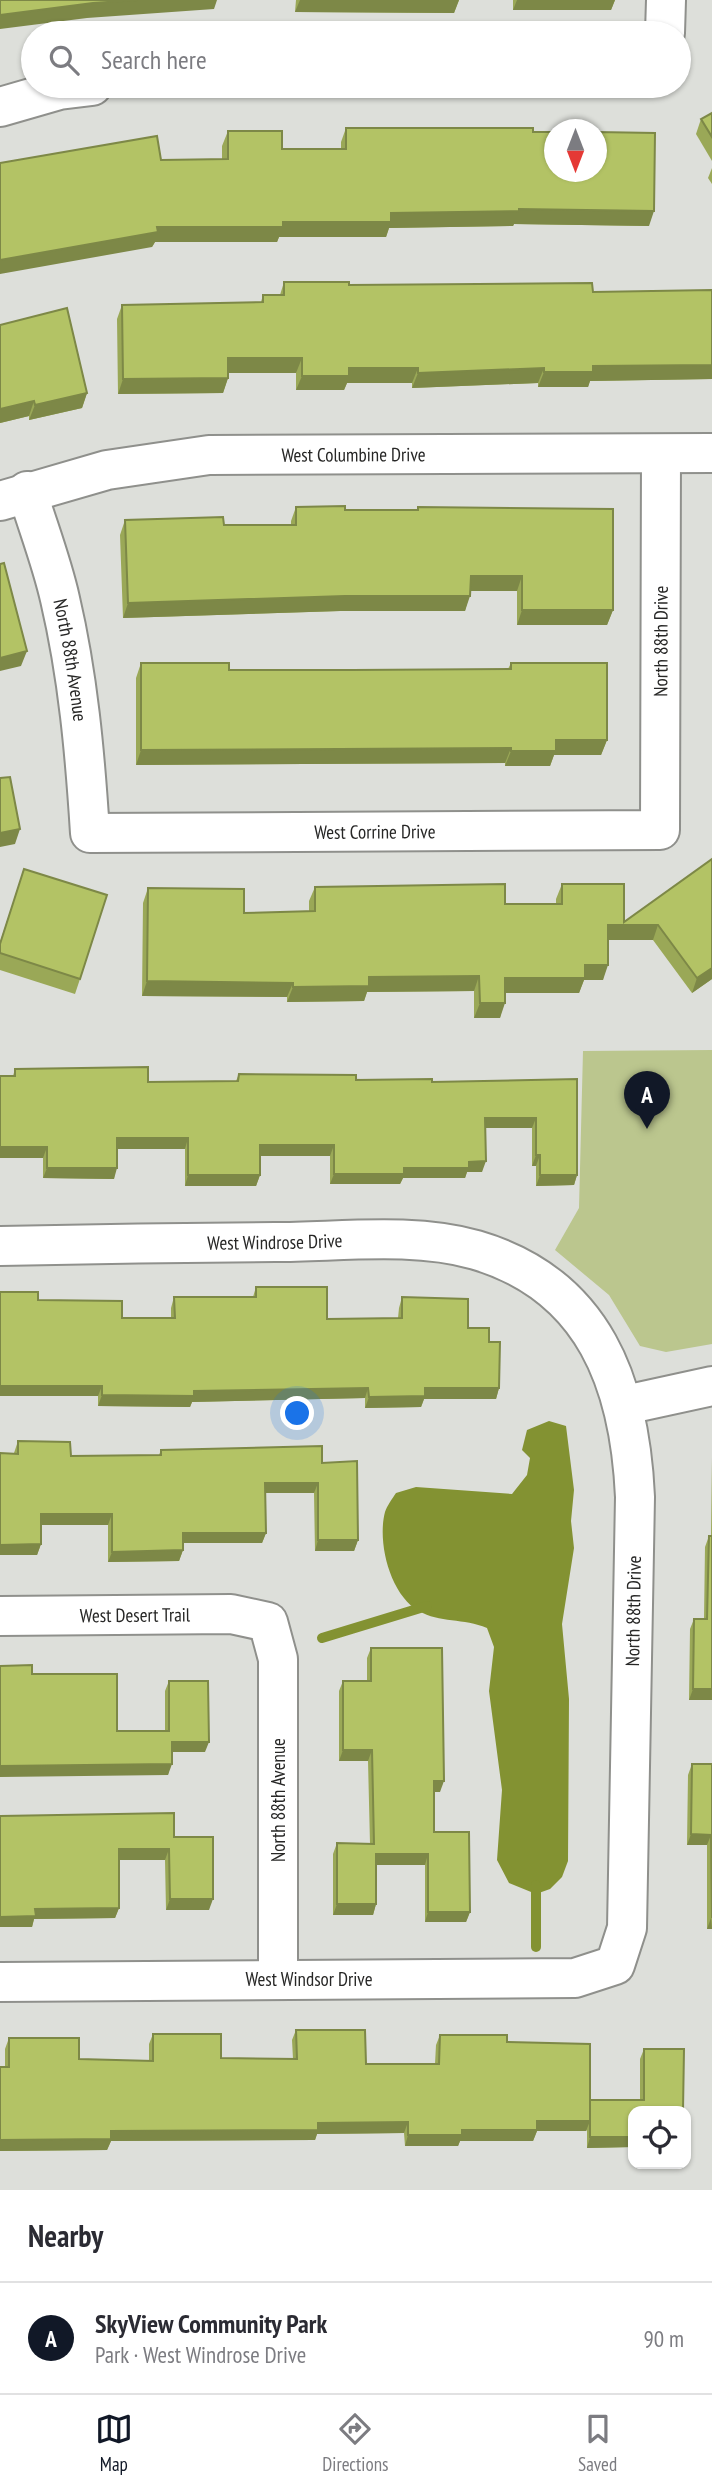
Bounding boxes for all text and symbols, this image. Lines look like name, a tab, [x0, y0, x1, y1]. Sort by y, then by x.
search box	[21, 21, 691, 98]
icon: search	[45, 41, 83, 79]
text: Search here	[101, 43, 207, 76]
north arrow	[544, 119, 607, 182]
street label: West Columbine Drive	[281, 442, 426, 467]
street label: North 88th Drive	[648, 585, 673, 697]
street label: North 88th Avenue	[48, 596, 93, 723]
street label: West Corrine Drive	[314, 819, 436, 844]
pin: A	[624, 1071, 670, 1129]
street label: West Windrose Drive	[207, 1228, 343, 1255]
your location	[280, 1396, 314, 1430]
street label: North 88th Drive	[620, 1555, 646, 1667]
street label: West Desert Trail	[80, 1602, 191, 1627]
street label: North 88th Avenue	[266, 1738, 290, 1862]
street label: West Windsor Drive	[245, 1967, 373, 1991]
map controls	[628, 2106, 691, 2169]
button: locate	[628, 2106, 691, 2169]
text: Nearby	[28, 2216, 103, 2255]
text: SkyView Community Park	[95, 2307, 327, 2340]
text: A	[45, 2324, 57, 2353]
text: 90 m	[643, 2324, 684, 2353]
text: Park · West Windrose Drive	[95, 2340, 306, 2369]
tab: Map	[95, 2410, 133, 2476]
tab: Directions	[322, 2410, 388, 2476]
tab: Saved	[578, 2410, 617, 2476]

